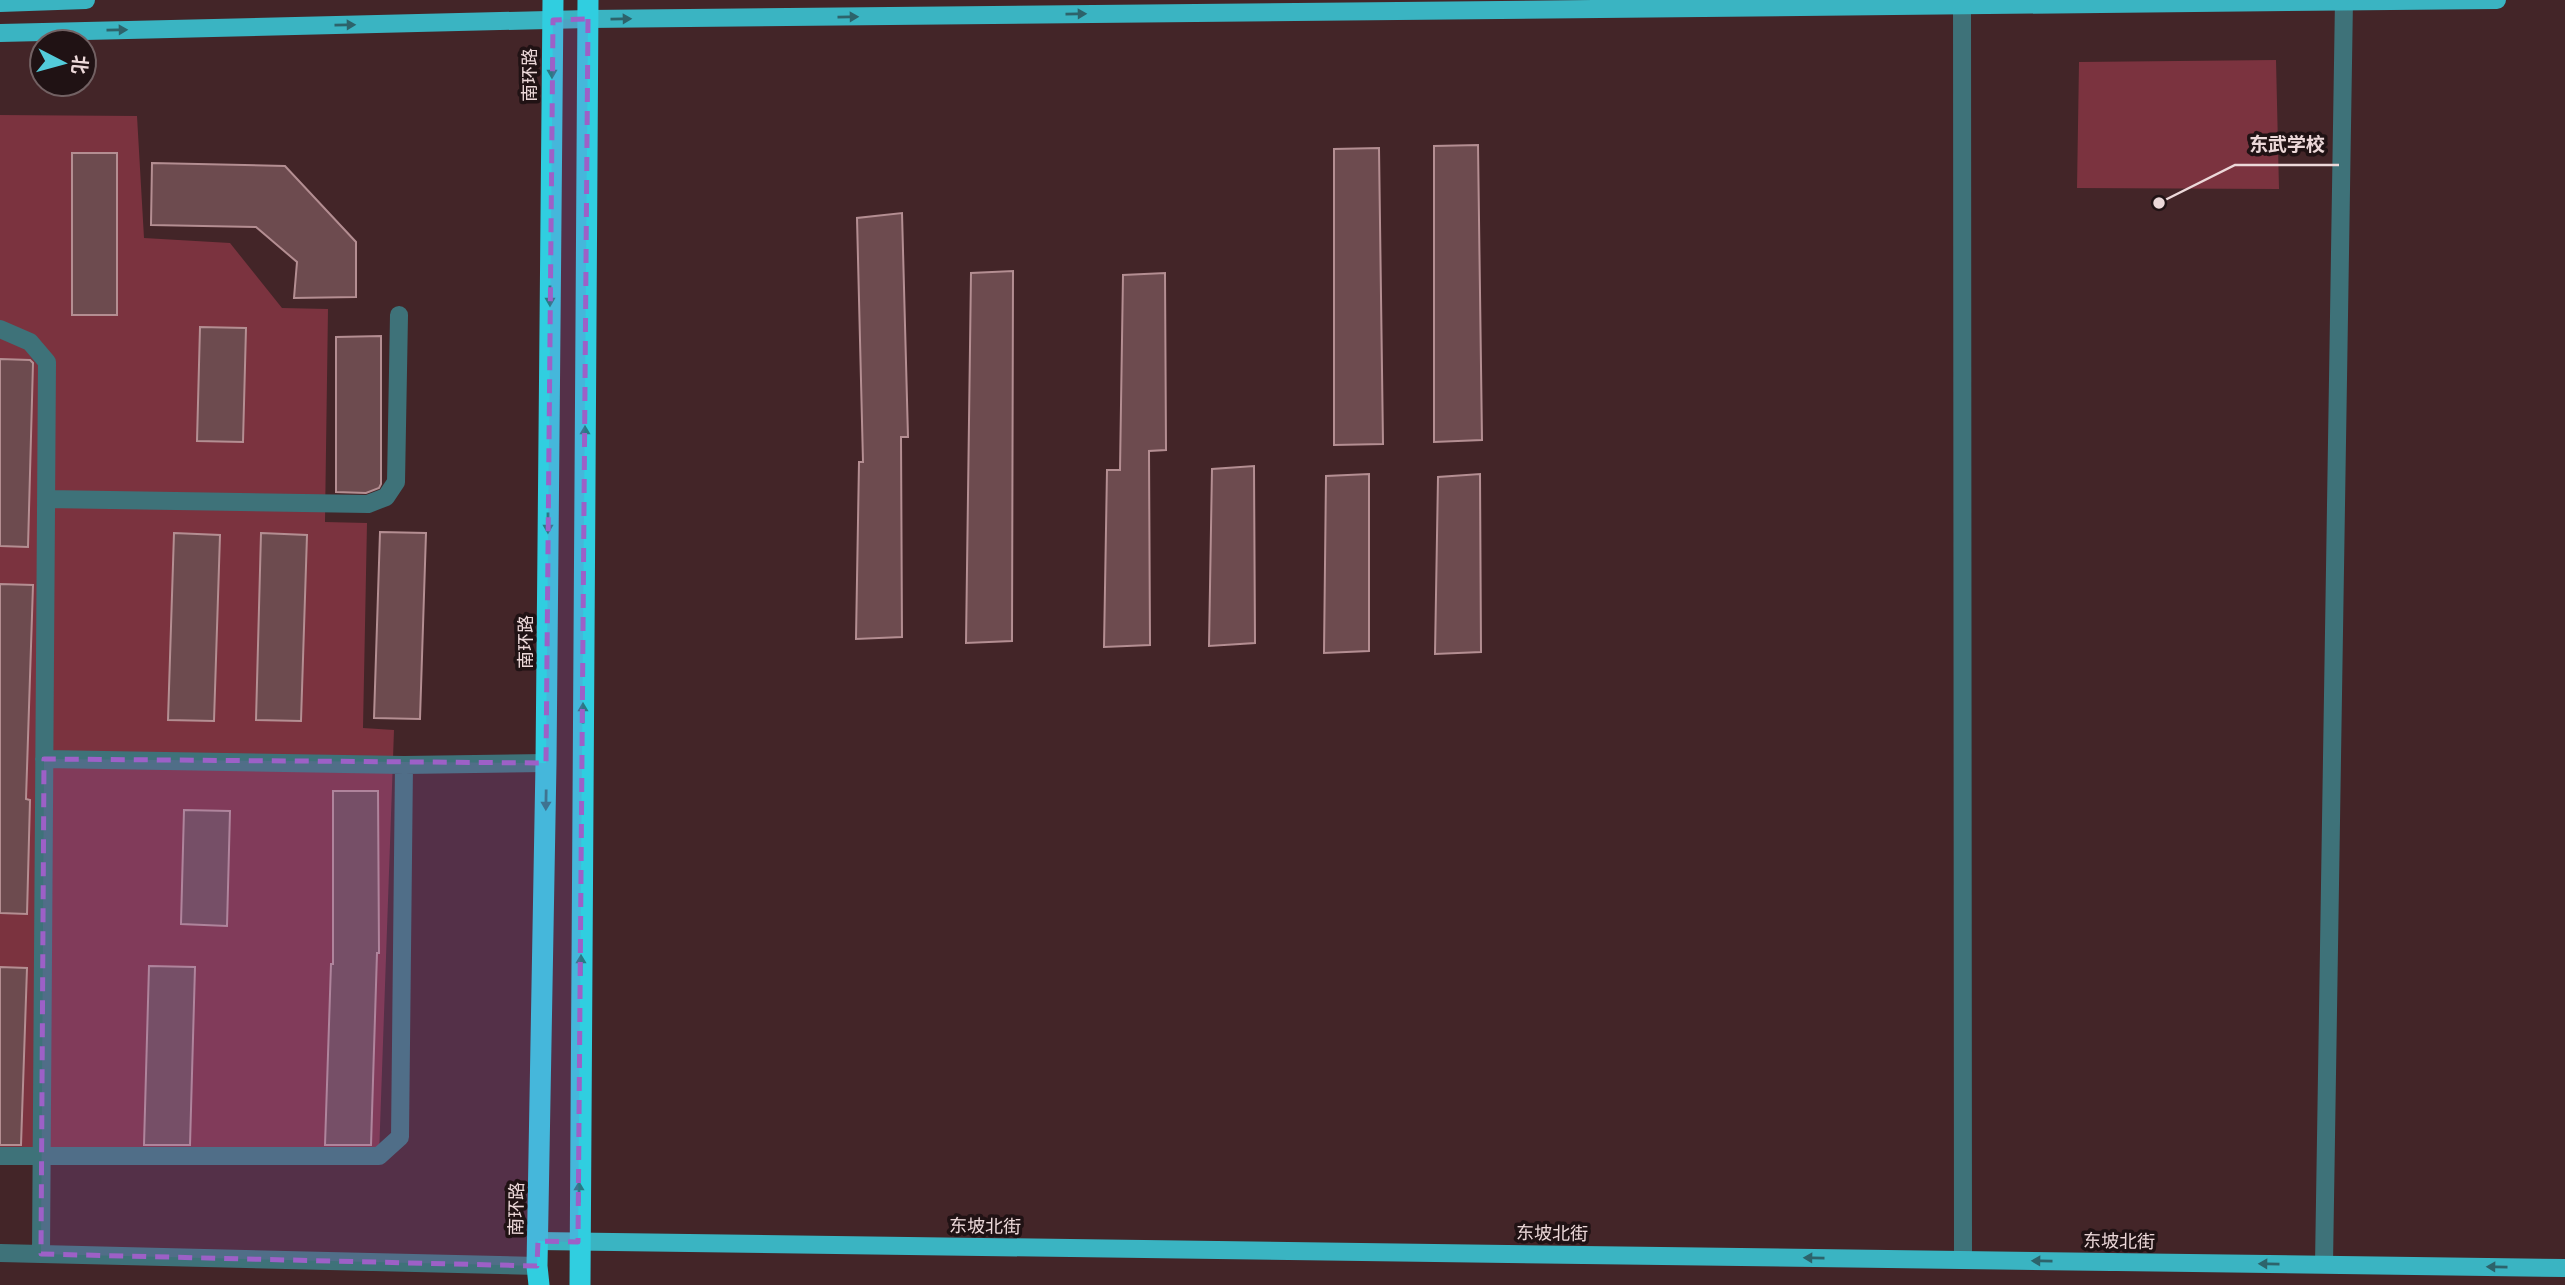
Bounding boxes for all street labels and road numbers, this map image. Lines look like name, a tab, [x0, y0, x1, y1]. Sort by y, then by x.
street label: 南环路	[519, 48, 540, 102]
street label: 南环路	[515, 615, 536, 669]
street label: 南环路	[505, 1182, 527, 1236]
street label: 东坡北街	[949, 1215, 1021, 1237]
street label: 东坡北街	[1516, 1222, 1588, 1244]
street label: 东坡北街	[2083, 1230, 2155, 1252]

